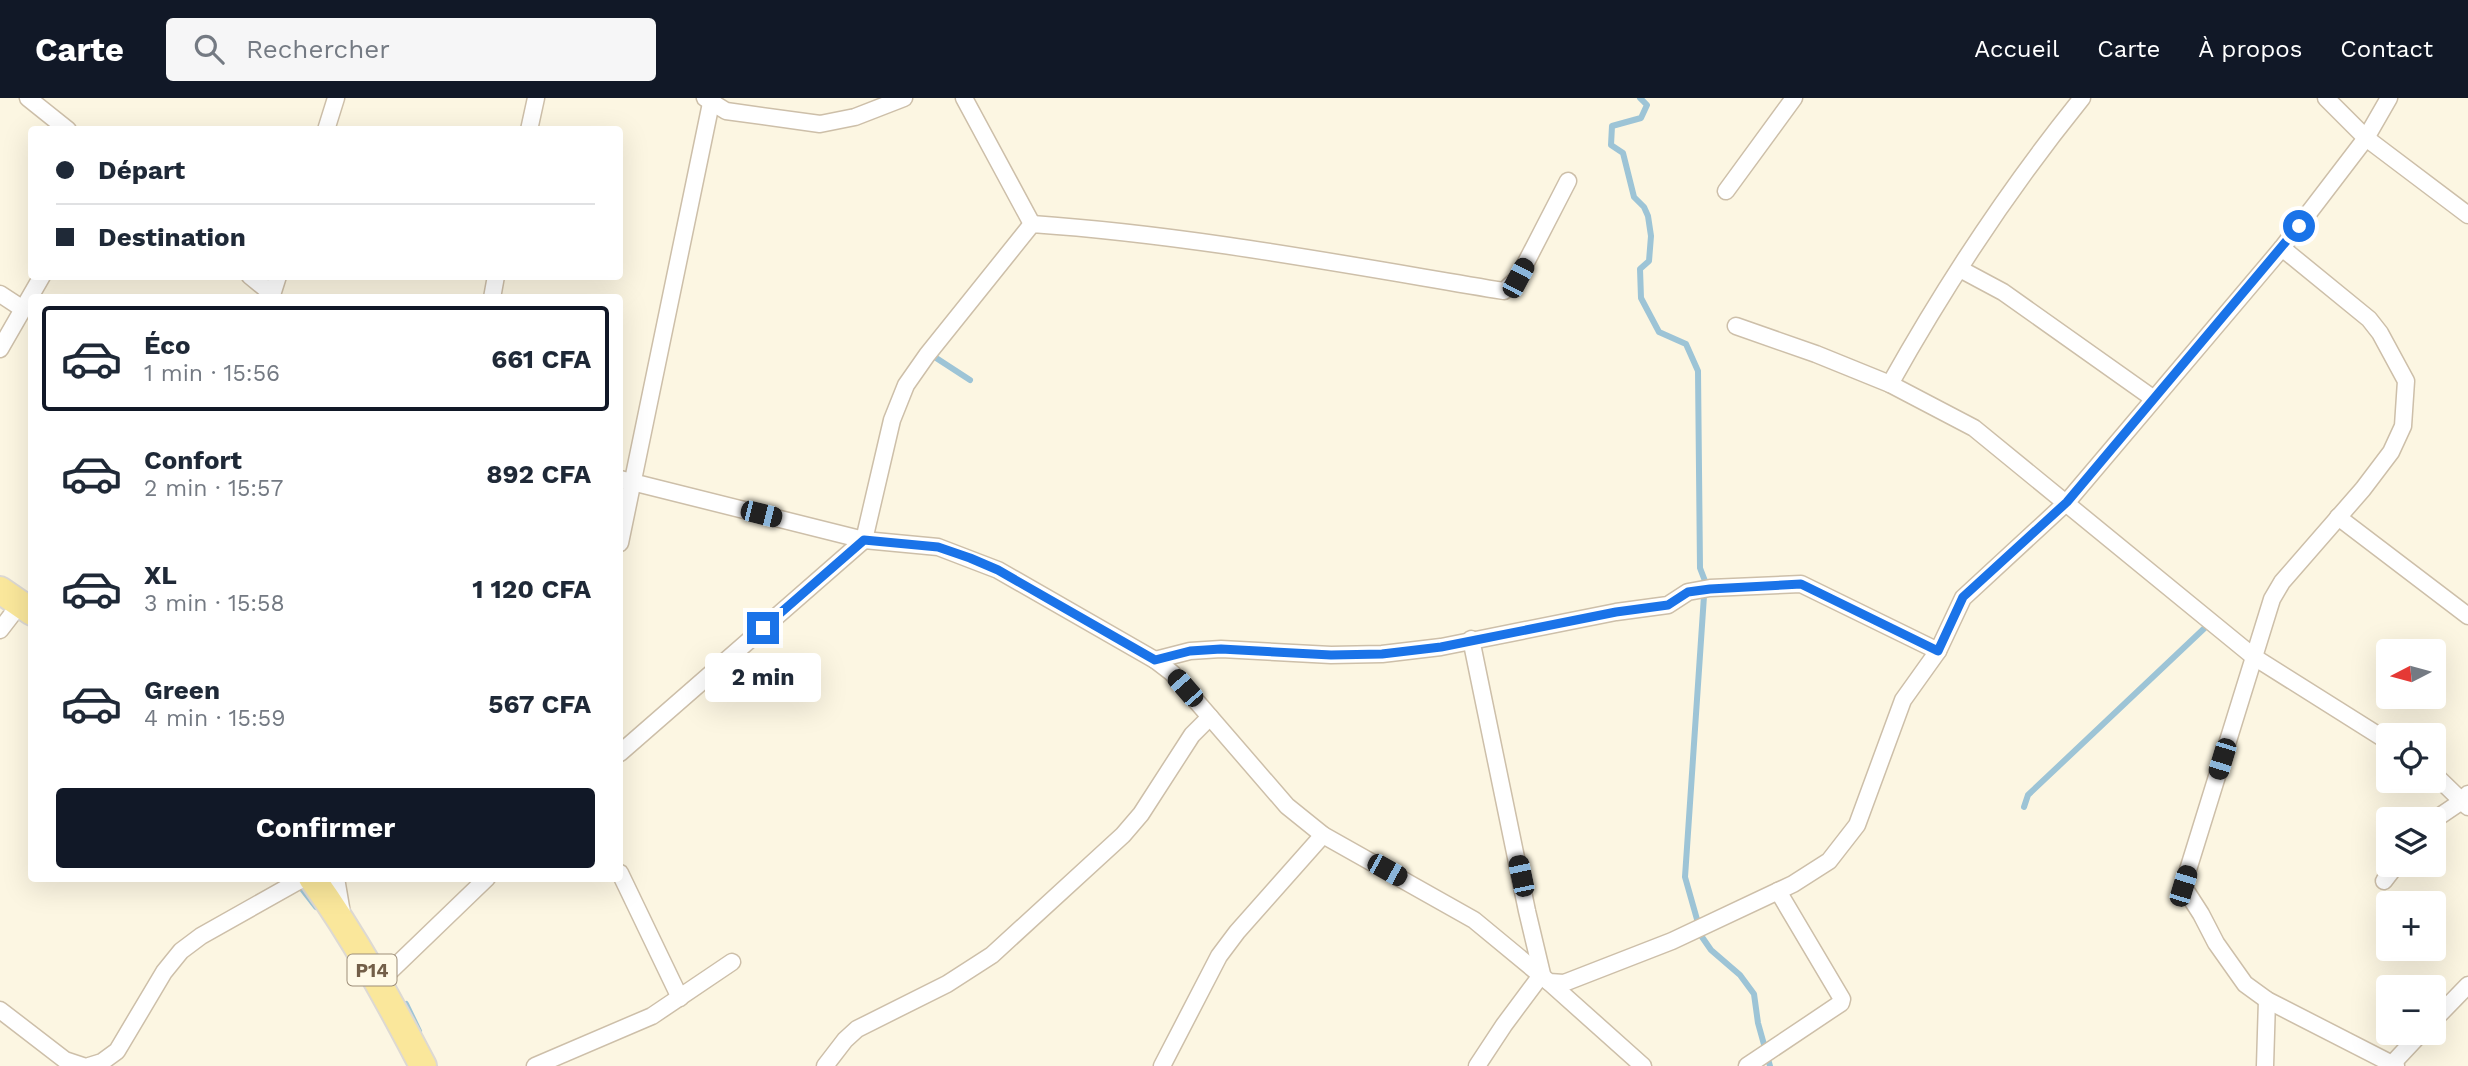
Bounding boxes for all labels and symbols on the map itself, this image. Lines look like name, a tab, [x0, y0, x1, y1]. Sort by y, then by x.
route start	[2283, 210, 2315, 242]
car	[1499, 255, 1538, 301]
car	[739, 499, 784, 529]
route end	[747, 612, 779, 644]
north arrow	[2376, 639, 2446, 709]
callout: 2 min	[705, 652, 821, 702]
car	[1164, 665, 1207, 711]
car	[2206, 736, 2239, 782]
car	[1364, 851, 1411, 889]
car	[1507, 853, 1536, 899]
car	[2167, 863, 2200, 909]
road number: P14	[348, 954, 396, 986]

